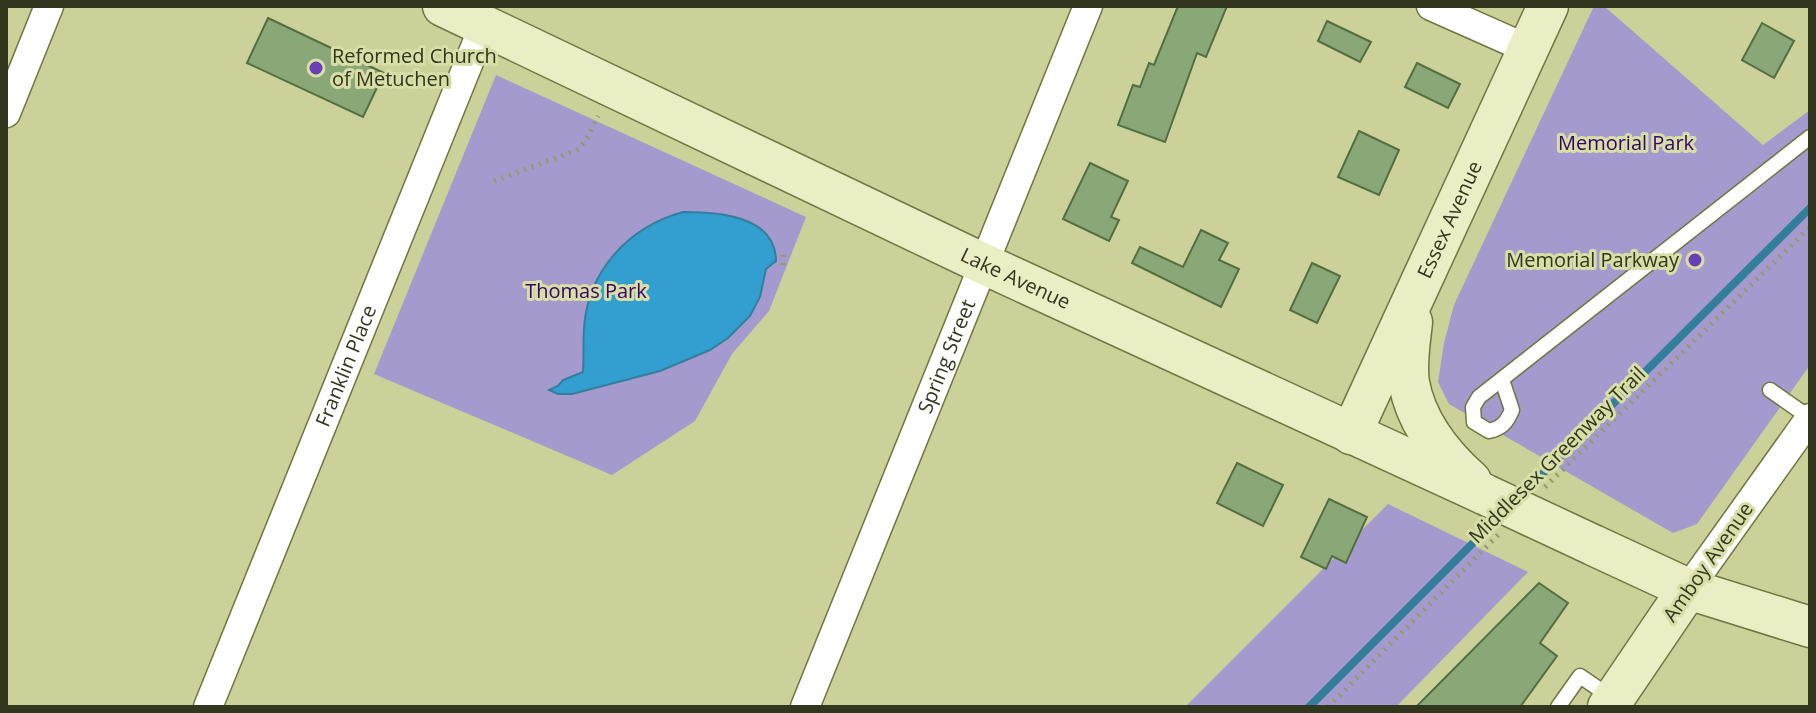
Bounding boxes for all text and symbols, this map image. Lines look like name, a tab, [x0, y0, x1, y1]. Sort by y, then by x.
place label: Reformed Church of Metuchen	[332, 42, 497, 92]
marker: Reformed Church of Metuchen	[307, 59, 325, 77]
park label: Memorial Park	[1558, 129, 1695, 156]
street label: Essex Avenue	[1410, 156, 1488, 283]
street label: Lake Avenue	[956, 241, 1075, 315]
place label: Memorial Parkway	[1506, 246, 1680, 273]
marker: Memorial Parkway	[1686, 251, 1704, 269]
park label: Thomas Park	[525, 277, 647, 304]
street label: Spring Street	[911, 295, 981, 417]
street label: Franklin Place	[309, 301, 382, 431]
street label: Middlesex Greenway Trail	[1462, 360, 1651, 549]
street label: Amboy Avenue	[1656, 497, 1759, 627]

